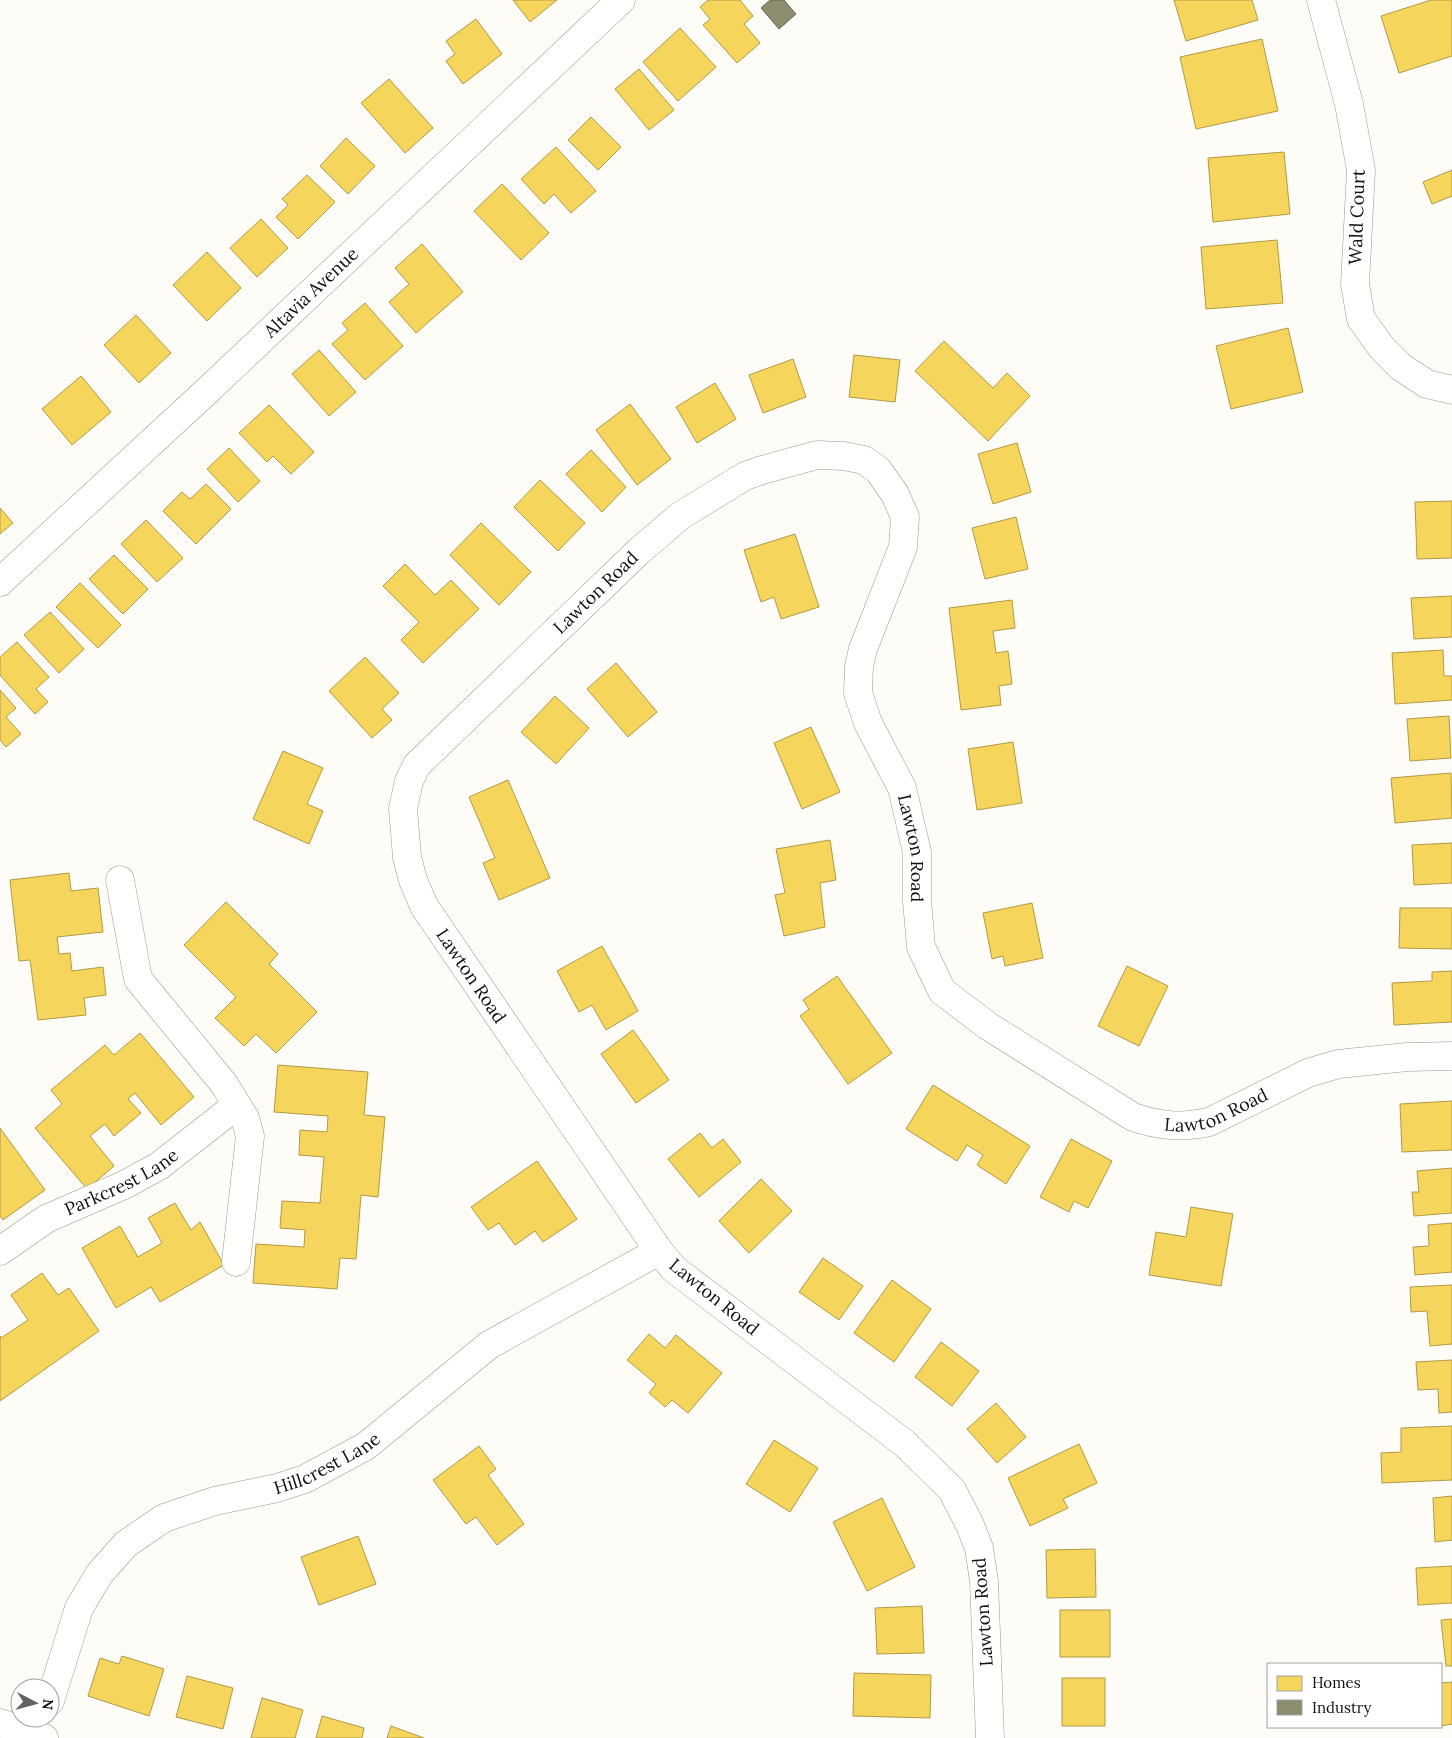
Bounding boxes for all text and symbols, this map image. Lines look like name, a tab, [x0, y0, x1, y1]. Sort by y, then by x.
street label: Wald Court	[1343, 169, 1370, 265]
street label: Altavia Avenue	[258, 242, 363, 343]
street label: Lawton Road	[548, 546, 643, 638]
street label: Lawton Road	[893, 792, 930, 903]
street label: Lawton Road	[431, 924, 512, 1028]
street label: Lawton Road	[1163, 1083, 1272, 1136]
street label: Parkcrest Lane	[61, 1143, 183, 1221]
street label: Lawton Road	[665, 1253, 764, 1340]
street label: Hillcrest Lane	[271, 1427, 385, 1499]
street label: Lawton Road	[967, 1557, 998, 1667]
legend	[1267, 1663, 1442, 1728]
text: Homes	[1312, 1673, 1361, 1692]
north arrow	[10, 1678, 60, 1728]
text: N	[38, 1698, 57, 1711]
text: Industry	[1312, 1698, 1371, 1717]

